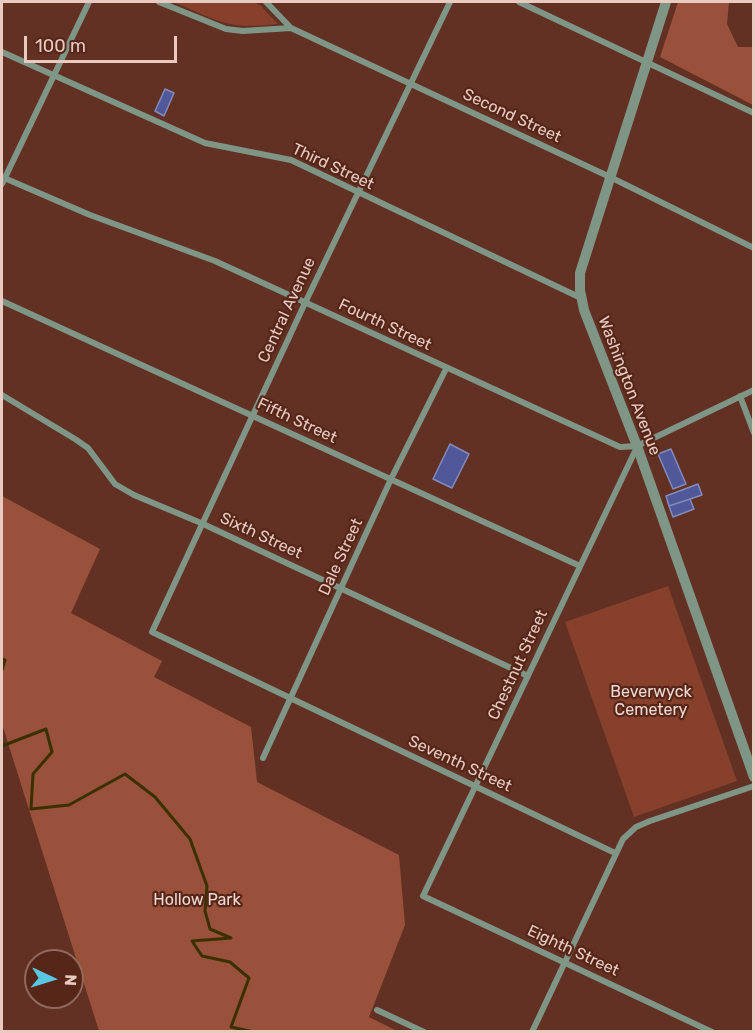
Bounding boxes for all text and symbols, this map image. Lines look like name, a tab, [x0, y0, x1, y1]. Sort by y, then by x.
scale bar	[27, 24, 180, 62]
text: 100 m	[35, 35, 86, 57]
street label: Second Street	[460, 85, 564, 147]
street label: Third Street	[289, 140, 377, 194]
street label: Central Avenue	[254, 254, 320, 366]
street label: Fourth Street	[336, 295, 434, 355]
street label: Washington Avenue	[594, 314, 664, 458]
street label: Fifth Street	[254, 394, 340, 448]
street label: Sixth Street	[217, 509, 305, 563]
street label: Dale Street	[315, 515, 367, 599]
street label: Chestnut Street	[484, 607, 552, 723]
park label: Beverwyck Cemetery	[610, 682, 692, 720]
street label: Seventh Street	[405, 732, 515, 796]
park label: Hollow Park	[153, 890, 241, 910]
street label: Eighth Street	[524, 921, 622, 981]
north arrow	[24, 949, 84, 1009]
text: N	[61, 974, 80, 987]

